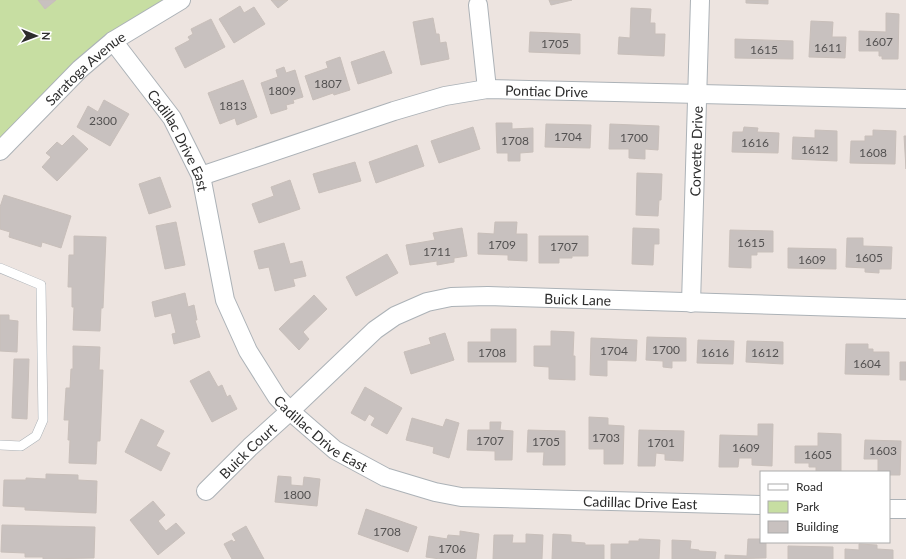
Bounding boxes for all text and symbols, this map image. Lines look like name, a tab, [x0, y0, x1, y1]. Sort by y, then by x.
north arrow	[16, 16, 56, 56]
street label: Saratoga Avenue	[41, 27, 128, 109]
text: N	[40, 32, 53, 41]
house number: 1607	[865, 34, 893, 49]
house number: 1705	[541, 36, 569, 51]
house number: 1611	[814, 40, 842, 55]
house number: 1615	[750, 42, 778, 57]
house number: 1807	[314, 76, 342, 91]
street label: Pontiac Drive	[505, 81, 588, 100]
house number: 1809	[268, 83, 296, 98]
street label: Cadillac Drive East	[144, 86, 212, 193]
house number: 1813	[219, 98, 247, 113]
street label: Corvette Drive	[686, 106, 705, 197]
house number: 2300	[89, 113, 117, 128]
house number: 1704	[554, 129, 582, 144]
house number: 1700	[620, 130, 648, 145]
house number: 1708	[501, 133, 529, 148]
house number: 1616	[741, 135, 769, 150]
house number: 1612	[801, 142, 829, 157]
house number: 1608	[859, 145, 887, 160]
house number: 1615	[737, 235, 765, 250]
house number: 1709	[488, 237, 516, 252]
house number: 1707	[550, 239, 578, 254]
house number: 1711	[423, 244, 451, 259]
house number: 1605	[855, 250, 883, 265]
house number: 1609	[798, 252, 826, 267]
street label: Buick Lane	[544, 289, 611, 308]
house number: 1700	[652, 342, 680, 357]
house number: 1704	[600, 343, 628, 358]
house number: 1708	[478, 345, 506, 360]
house number: 1616	[701, 345, 729, 360]
house number: 1612	[751, 345, 779, 360]
house number: 1604	[853, 356, 881, 371]
street label: Cadillac Drive East	[271, 391, 371, 475]
street label: Buick Court	[215, 419, 280, 482]
house number: 1703	[592, 430, 620, 445]
house number: 1707	[476, 433, 504, 448]
house number: 1705	[532, 434, 560, 449]
house number: 1701	[647, 435, 675, 450]
house number: 1609	[732, 440, 760, 455]
house number: 1603	[869, 443, 897, 458]
house number: 1605	[804, 447, 832, 462]
legend	[760, 471, 890, 543]
text: Road	[796, 479, 823, 494]
house number: 1800	[283, 487, 311, 502]
street label: Cadillac Drive East	[583, 492, 698, 512]
text: Park	[796, 499, 820, 514]
text: Building	[796, 519, 839, 534]
house number: 1708	[373, 524, 401, 539]
house number: 1706	[438, 541, 466, 556]

